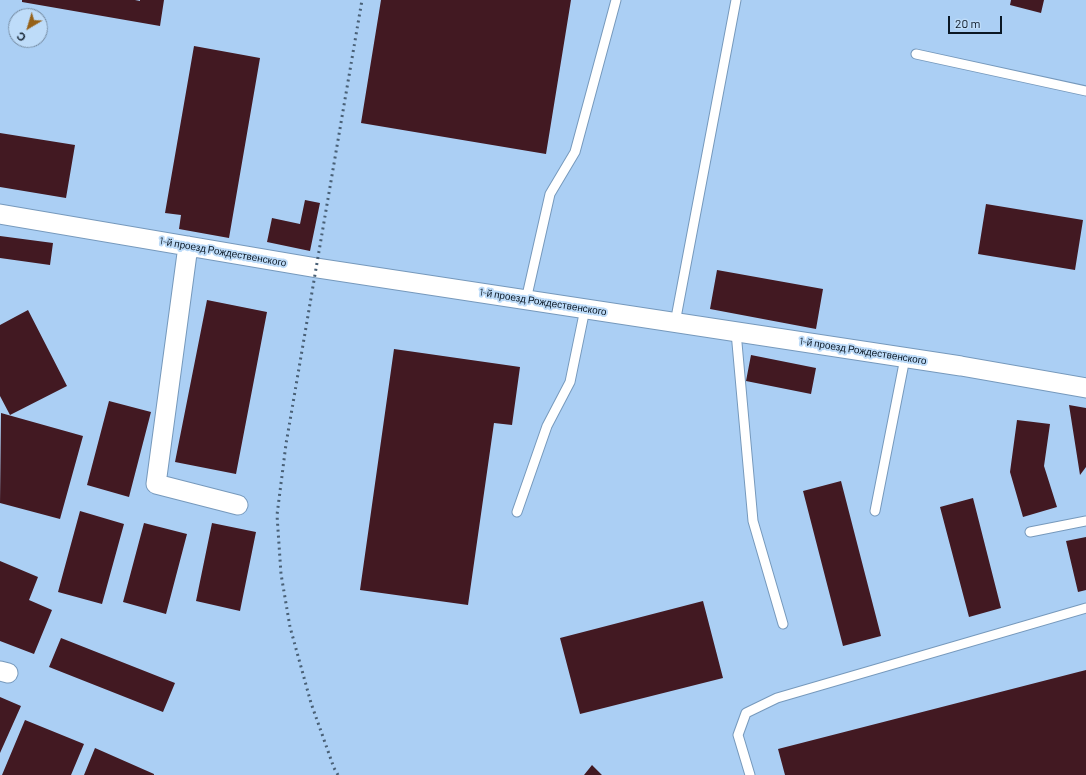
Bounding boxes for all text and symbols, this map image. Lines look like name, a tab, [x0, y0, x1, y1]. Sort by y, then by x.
north arrow	[8, 8, 48, 48]
scale bar	[950, 8, 1004, 34]
text: 20 m	[955, 16, 981, 30]
text: С	[14, 29, 28, 45]
street label: 1-й проезд Рождественского	[159, 235, 287, 269]
street label: 1-й проезд Рождественского	[478, 286, 608, 318]
street label: 1-й проезд Рождественского	[798, 335, 928, 367]

